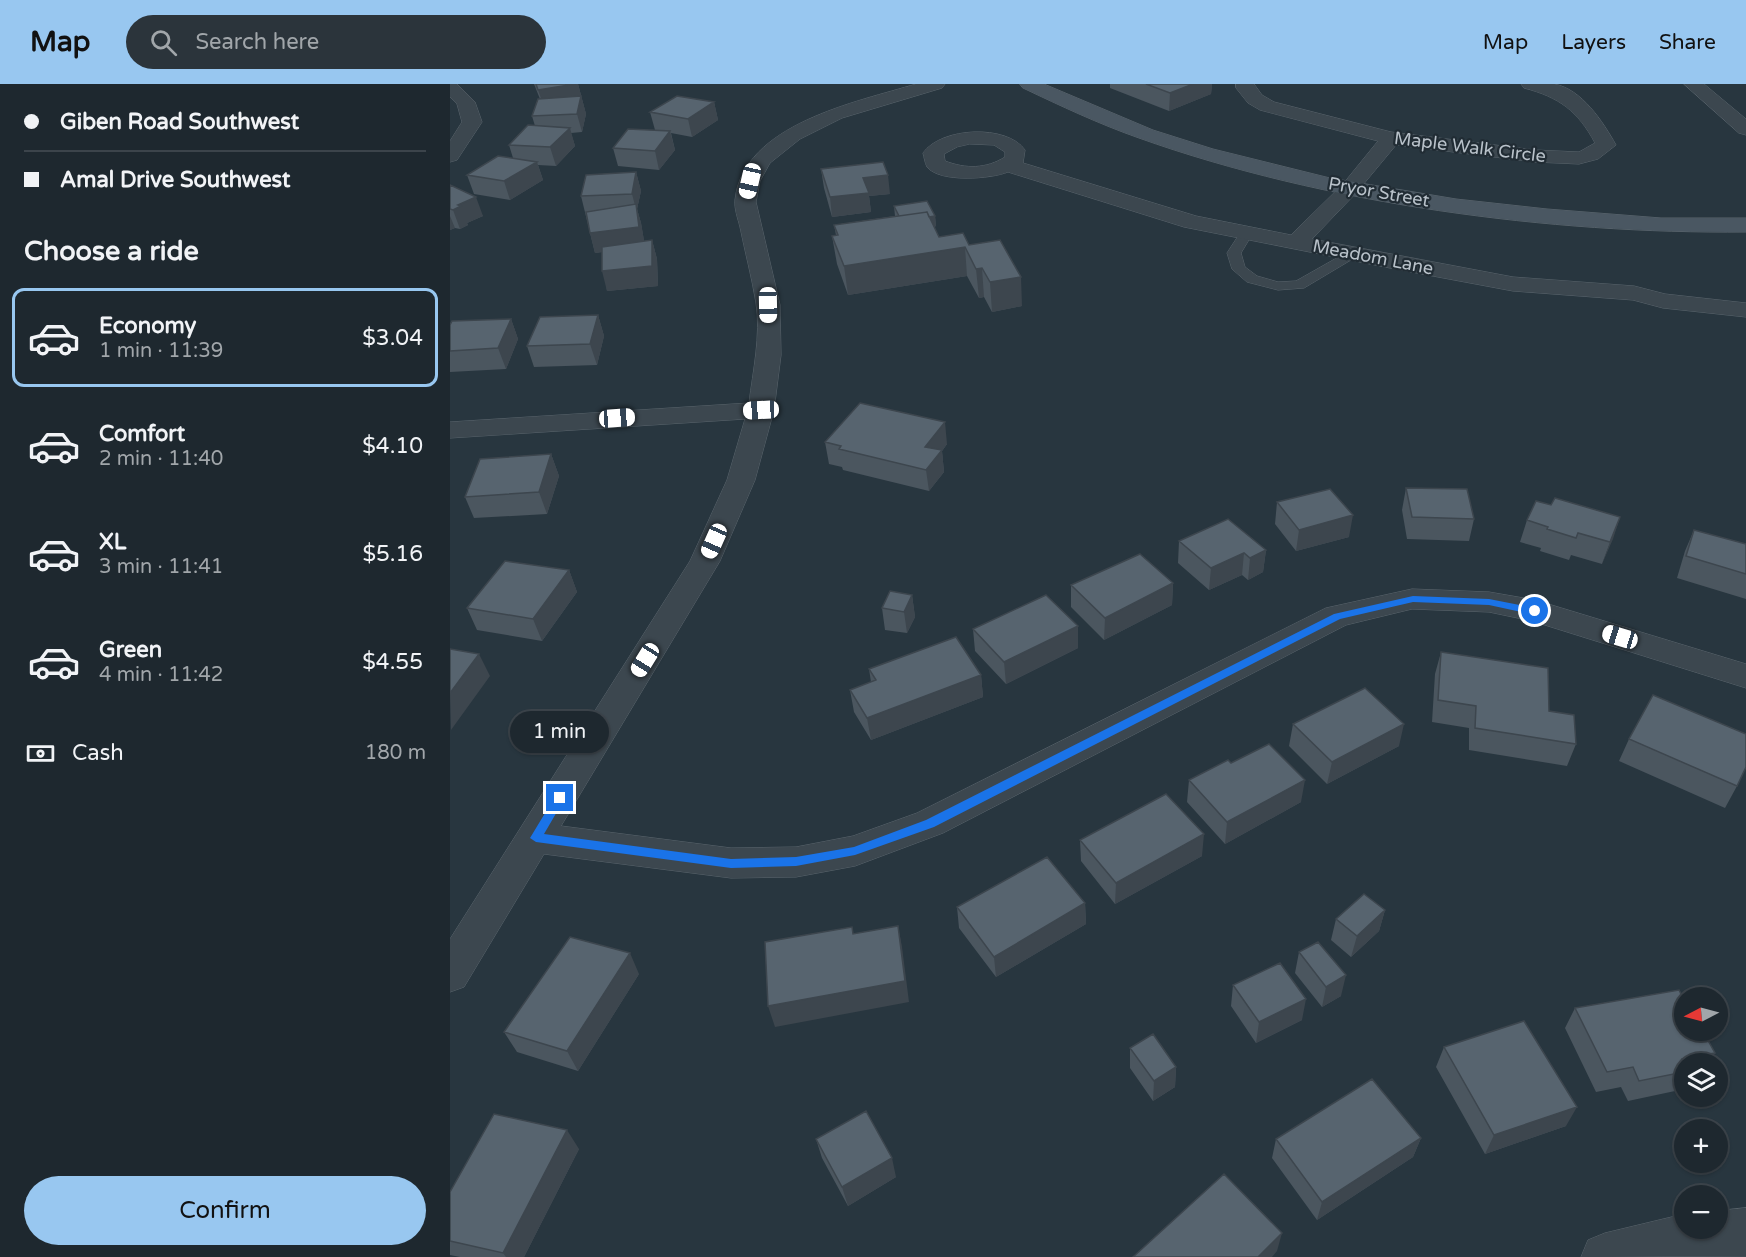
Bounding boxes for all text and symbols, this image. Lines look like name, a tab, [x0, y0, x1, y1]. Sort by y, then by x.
search box	[126, 15, 546, 69]
text: Map	[30, 25, 90, 59]
icon: search	[147, 26, 180, 59]
text: Search here	[195, 29, 319, 55]
text: Map	[1483, 30, 1528, 55]
text: Layers	[1561, 30, 1626, 55]
text: Share	[1659, 30, 1716, 55]
text: Giben Road Southwest	[60, 109, 299, 135]
street label: Maple Walk Circle	[1393, 127, 1547, 167]
car	[737, 161, 763, 201]
text: Amal Drive Southwest	[60, 167, 290, 193]
street label: Pryor Street	[1327, 172, 1431, 212]
text: Choose a ride	[24, 235, 199, 268]
street label: Meadom Lane	[1311, 235, 1435, 279]
car	[759, 287, 777, 323]
icon: car	[27, 311, 81, 365]
text: Economy	[99, 313, 196, 339]
text: $3.04	[362, 325, 423, 351]
text: 1 min · 11:39	[99, 339, 223, 363]
car	[743, 400, 779, 420]
car	[598, 408, 636, 428]
icon: car	[27, 419, 81, 473]
text: Comfort	[99, 421, 185, 447]
text: $4.10	[362, 433, 423, 459]
text: 2 min · 11:40	[99, 447, 223, 471]
car	[698, 521, 730, 561]
icon: car	[27, 527, 81, 581]
text: XL	[99, 529, 126, 555]
text: $5.16	[362, 541, 423, 567]
text: 3 min · 11:41	[99, 555, 223, 579]
route start	[1521, 597, 1548, 624]
car	[1600, 623, 1640, 651]
icon: car	[27, 635, 81, 689]
text: Green	[99, 637, 162, 663]
car	[628, 640, 662, 680]
text: $4.55	[362, 649, 423, 675]
text: 4 min · 11:42	[99, 663, 223, 687]
callout: 1 min	[510, 711, 610, 753]
text: 1 min	[533, 720, 586, 744]
icon: cash	[24, 737, 57, 770]
text: Cash	[72, 740, 124, 766]
text: 180 m	[365, 741, 426, 765]
route end	[546, 784, 573, 811]
north arrow	[1674, 987, 1728, 1041]
map controls	[1674, 987, 1728, 1239]
button: layers	[1674, 1053, 1728, 1107]
button: +	[1674, 1119, 1728, 1173]
button: Confirm	[24, 1176, 426, 1245]
button: −	[1674, 1185, 1728, 1239]

